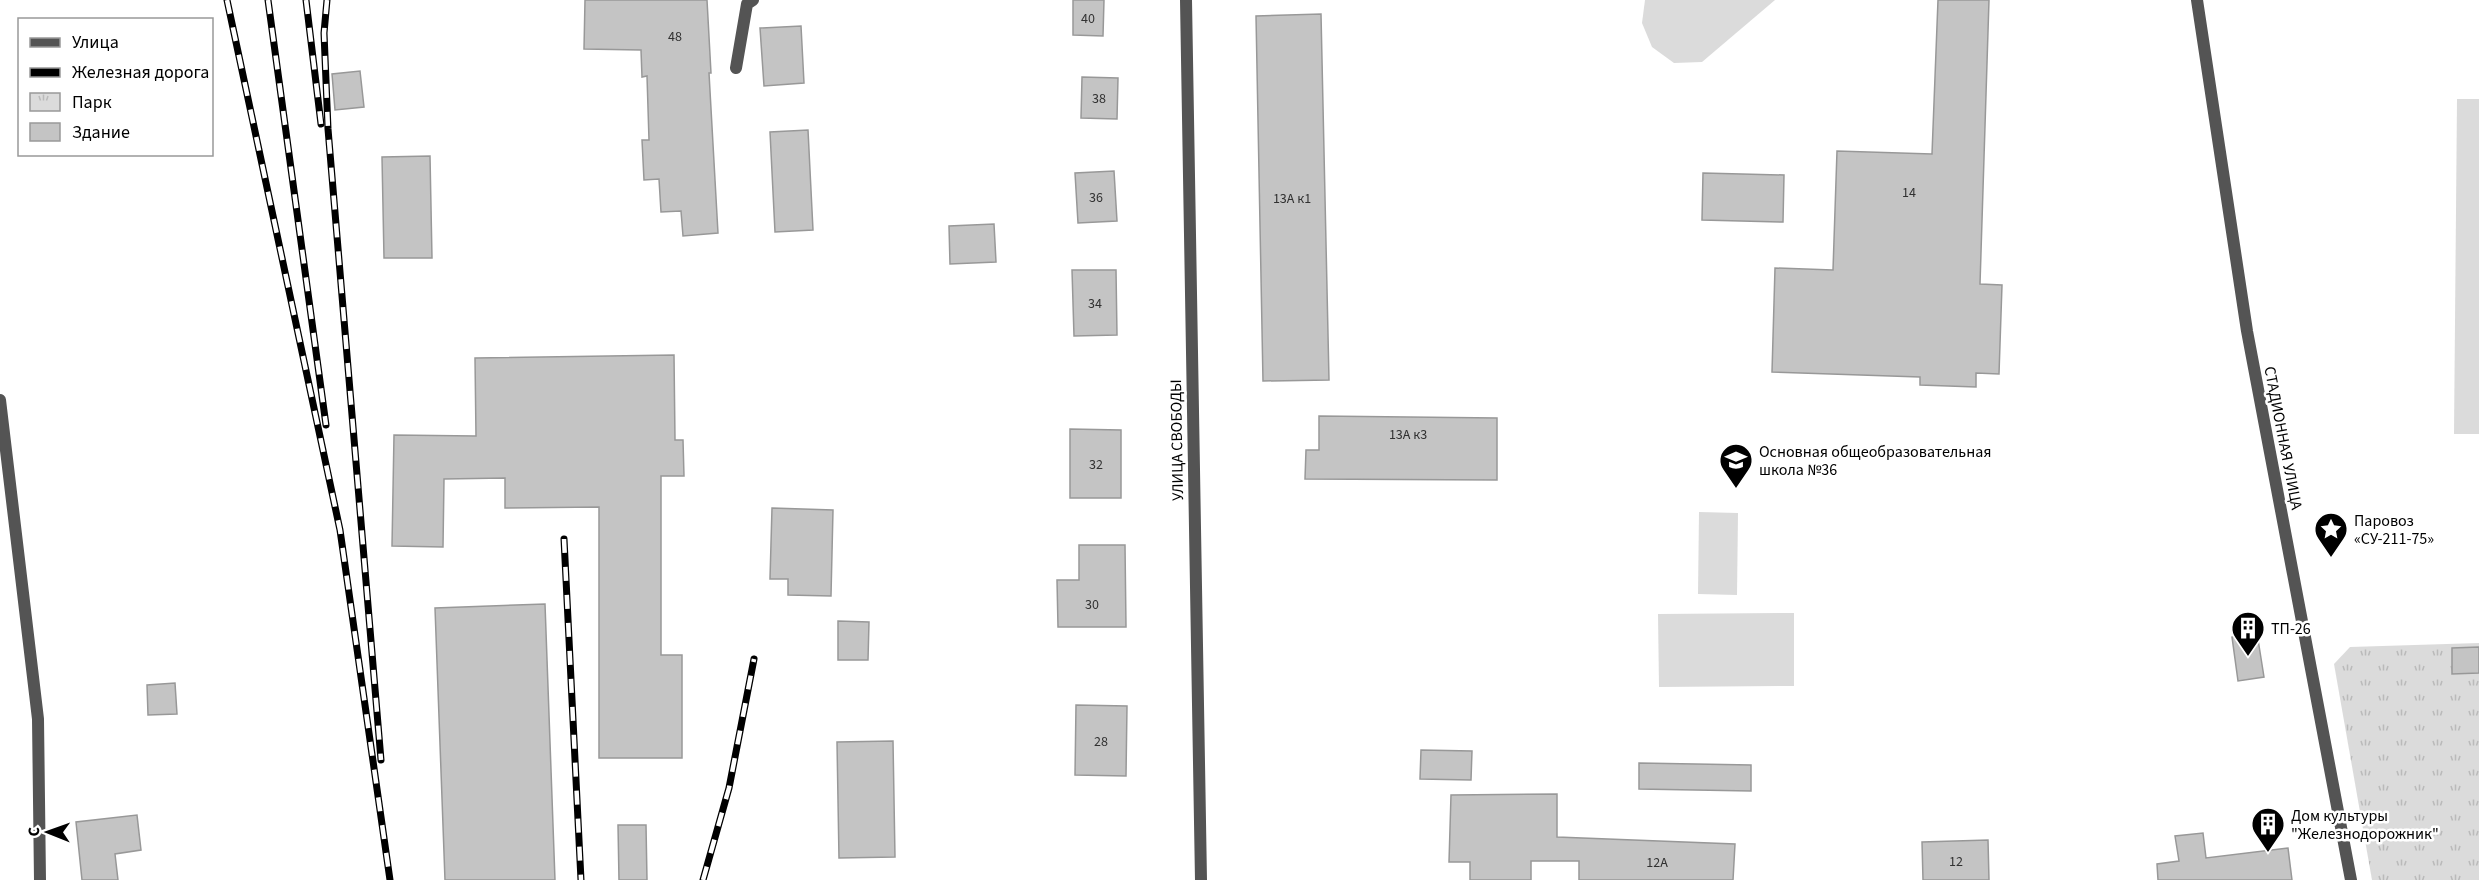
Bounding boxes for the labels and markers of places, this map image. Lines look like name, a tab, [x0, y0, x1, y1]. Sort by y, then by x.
place label: Основная общеобразовательная школа №36	[1759, 441, 1991, 481]
school or university icon: Основная общеобразовательная школа №36	[1718, 442, 1754, 489]
place label: Паровоз «СУ-211-75»	[2354, 510, 2434, 550]
place icon: Паровоз «СУ-211-75»	[2313, 511, 2349, 558]
building icon: ТП-26	[2230, 610, 2266, 657]
place label: ТП-26	[2271, 618, 2311, 640]
place label: Дом культуры "Железнодорожник"	[2291, 805, 2439, 845]
building icon: Дом культуры "Железнодорожник"	[2250, 806, 2286, 853]

